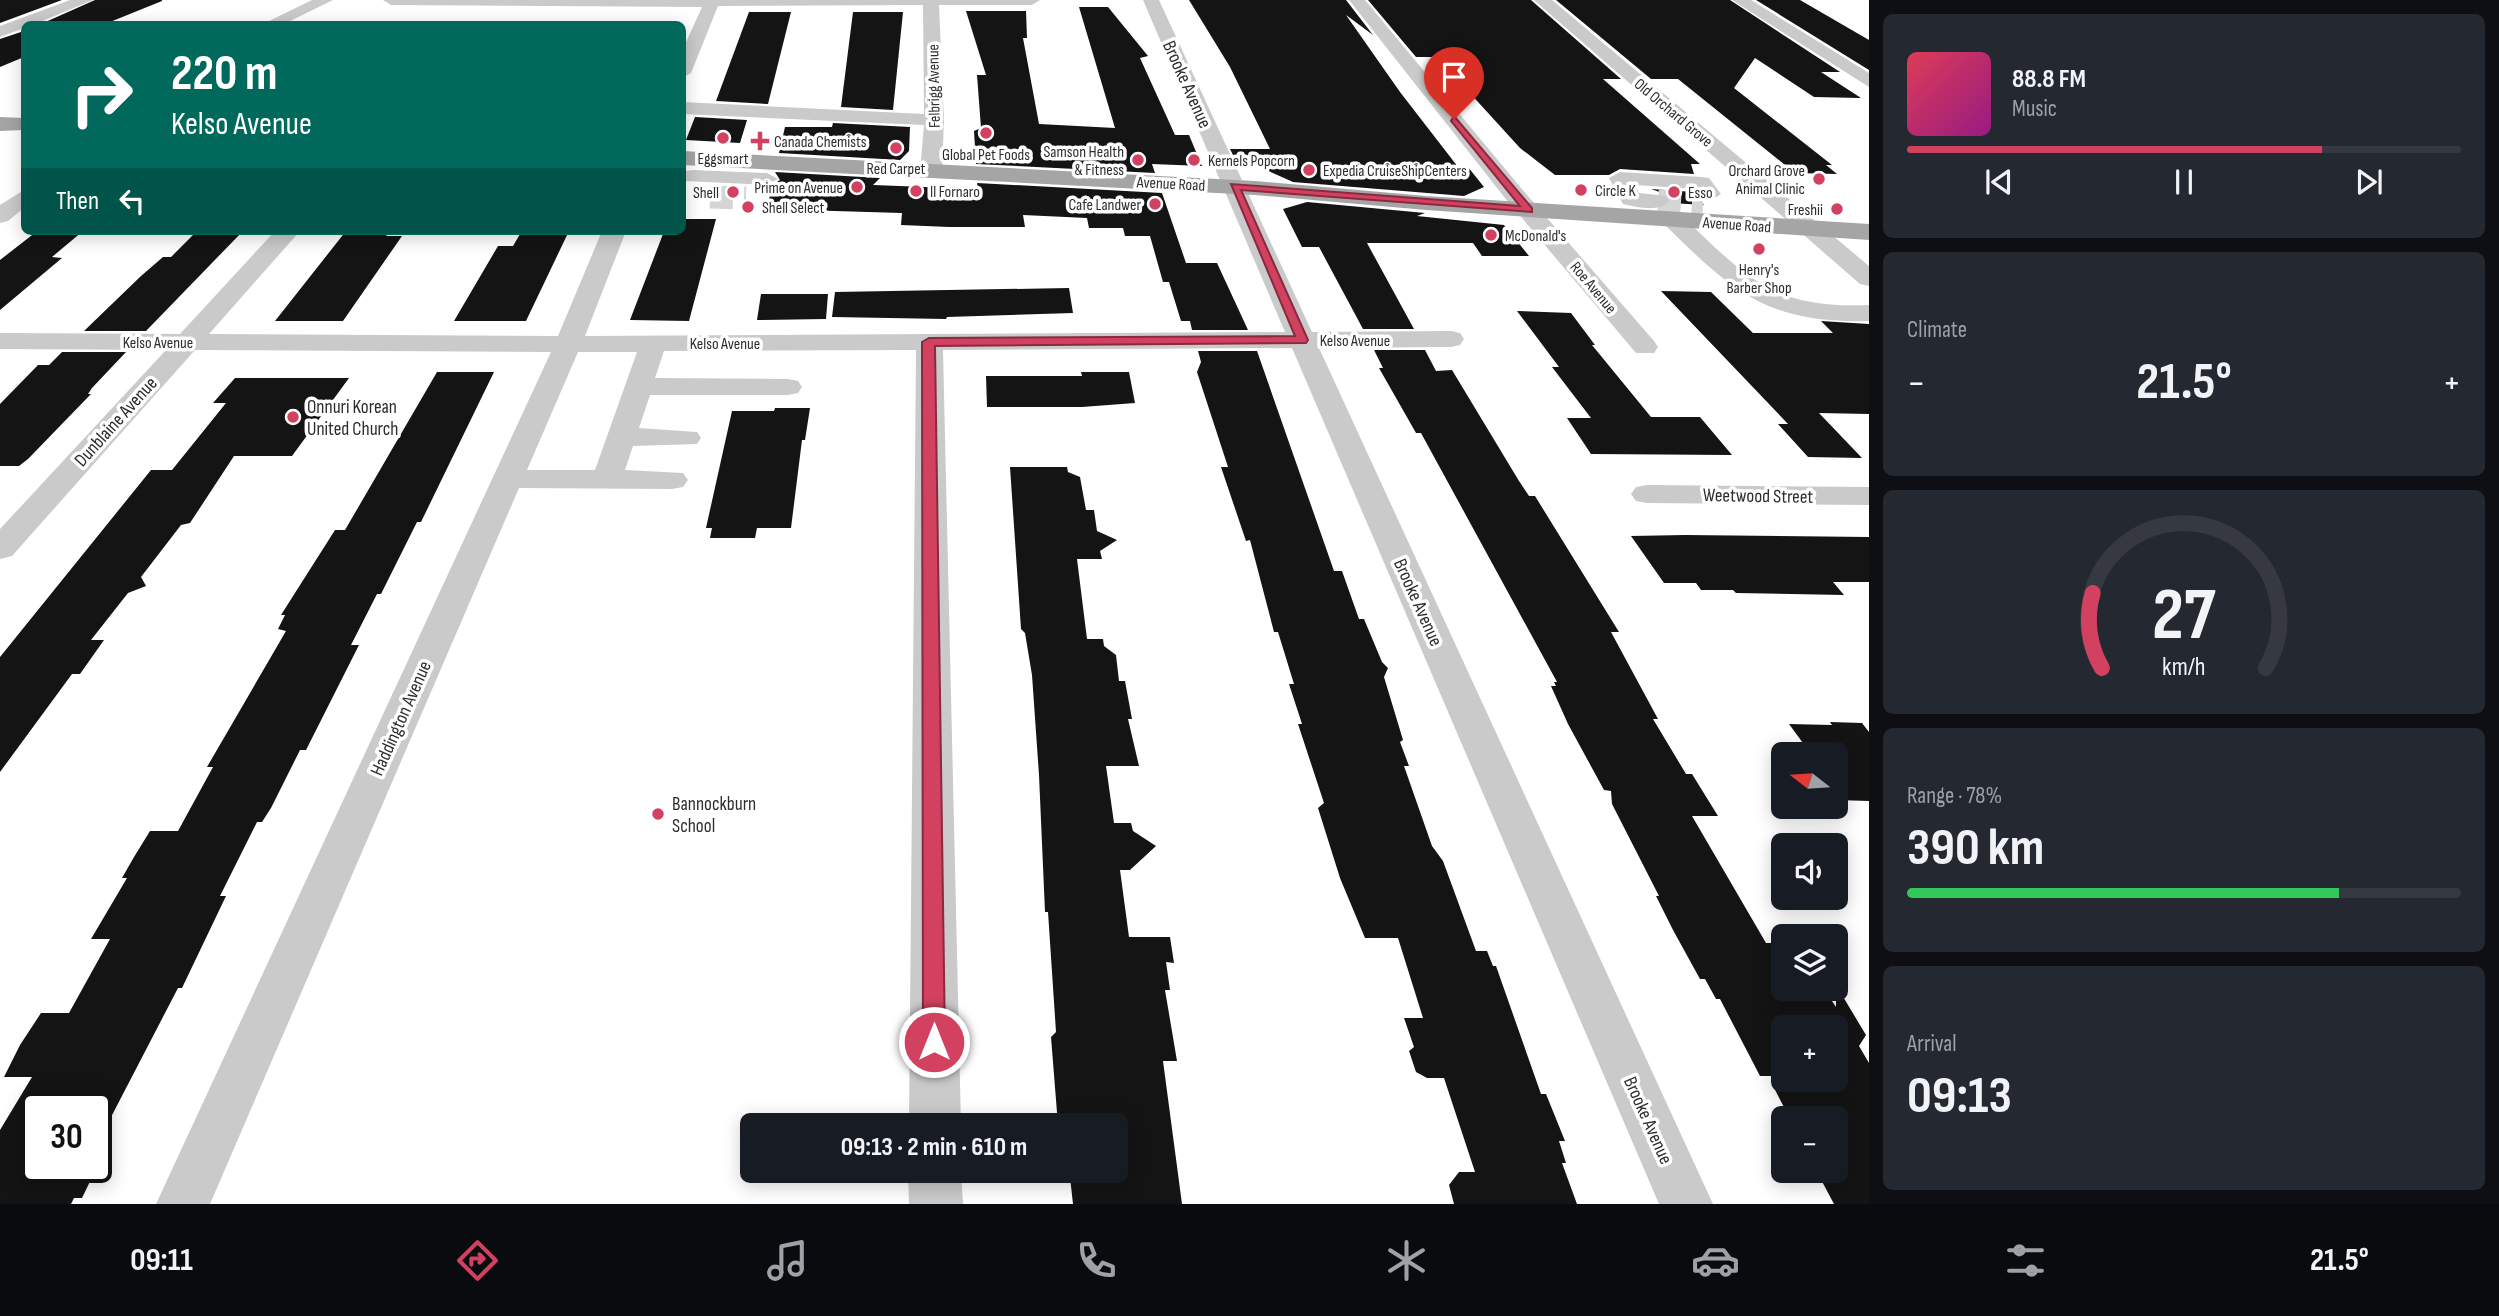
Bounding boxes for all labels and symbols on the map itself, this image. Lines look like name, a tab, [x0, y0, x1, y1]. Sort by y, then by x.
street label: Brooke Avenue	[1157, 37, 1216, 132]
street label: Felbrigg Avenue	[924, 44, 945, 128]
pin	[1424, 47, 1484, 119]
street label: Old Orchard Grove	[1630, 75, 1716, 151]
marker: Global Pet Foods	[978, 125, 994, 141]
marker: Eggsmart	[715, 130, 731, 146]
marker: Canada Chemists	[752, 133, 768, 149]
place label: Canada Chemists	[774, 133, 867, 152]
marker: Red Carpet	[888, 140, 904, 156]
place label: Samson Health & Fitness	[1044, 143, 1124, 180]
place label: Global Pet Foods	[942, 146, 1030, 165]
place label: Eggsmart	[697, 150, 749, 169]
marker: Samson Health & Fitness	[1130, 152, 1146, 168]
marker: Kernels Popcorn	[1186, 152, 1202, 168]
place label: Kernels Popcorn	[1208, 152, 1295, 171]
place label: Red Carpet	[867, 160, 926, 179]
marker: Expedia CruiseShipCenters	[1301, 162, 1317, 178]
place label: Expedia CruiseShipCenters	[1323, 162, 1467, 181]
place label: Orchard Grove Animal Clinic	[1728, 162, 1805, 199]
marker: Orchard Grove Animal Clinic	[1811, 171, 1827, 187]
street label: Avenue Road	[1135, 173, 1206, 196]
place label: Prime on Avenue	[754, 179, 843, 198]
marker: Prime on Avenue	[849, 179, 865, 195]
marker: Circle K	[1573, 182, 1589, 198]
place label: Circle K	[1595, 182, 1636, 201]
marker: Il Fornaro	[908, 183, 924, 199]
place label: Il Fornaro	[930, 183, 980, 202]
place label: Shell	[693, 184, 719, 203]
marker: Shell	[725, 184, 741, 200]
marker: Esso	[1666, 184, 1682, 200]
place label: Esso	[1688, 184, 1713, 203]
place label: Cafe Landwer	[1069, 196, 1141, 215]
marker: Cafe Landwer	[1147, 196, 1163, 212]
marker: Shell Select	[740, 199, 756, 215]
place label: Shell Select	[762, 199, 825, 218]
place label: Freshii	[1788, 201, 1823, 220]
marker: Freshii	[1829, 201, 1845, 217]
street label: Avenue Road	[1701, 214, 1772, 237]
marker: McDonald's	[1483, 227, 1499, 243]
place label: McDonald's	[1505, 227, 1567, 246]
marker: Henry's Barber Shop	[1751, 241, 1767, 257]
street label: Roe Avenue	[1566, 258, 1620, 318]
place label: Henry's Barber Shop	[1726, 261, 1792, 298]
street label: Kelso Avenue	[1320, 332, 1390, 351]
street label: Kelso Avenue	[123, 334, 193, 353]
street label: Kelso Avenue	[690, 335, 760, 354]
street label: Dunblaine Avenue	[70, 372, 162, 472]
place label: Onnuri Korean United Church	[307, 396, 398, 441]
marker: Onnuri Korean United Church	[285, 409, 301, 425]
street label: Weetwood Street	[1703, 484, 1814, 509]
street label: Brooke Avenue	[1388, 555, 1447, 650]
street label: Haddington Avenue	[366, 658, 437, 780]
north arrow	[1771, 742, 1848, 819]
place label: Bannockburn School	[672, 793, 756, 838]
marker: Bannockburn School	[650, 806, 666, 822]
position arrow	[897, 1005, 971, 1079]
street label: Brooke Avenue	[1618, 1073, 1677, 1168]
speed limit sign: 30	[21, 1092, 112, 1183]

